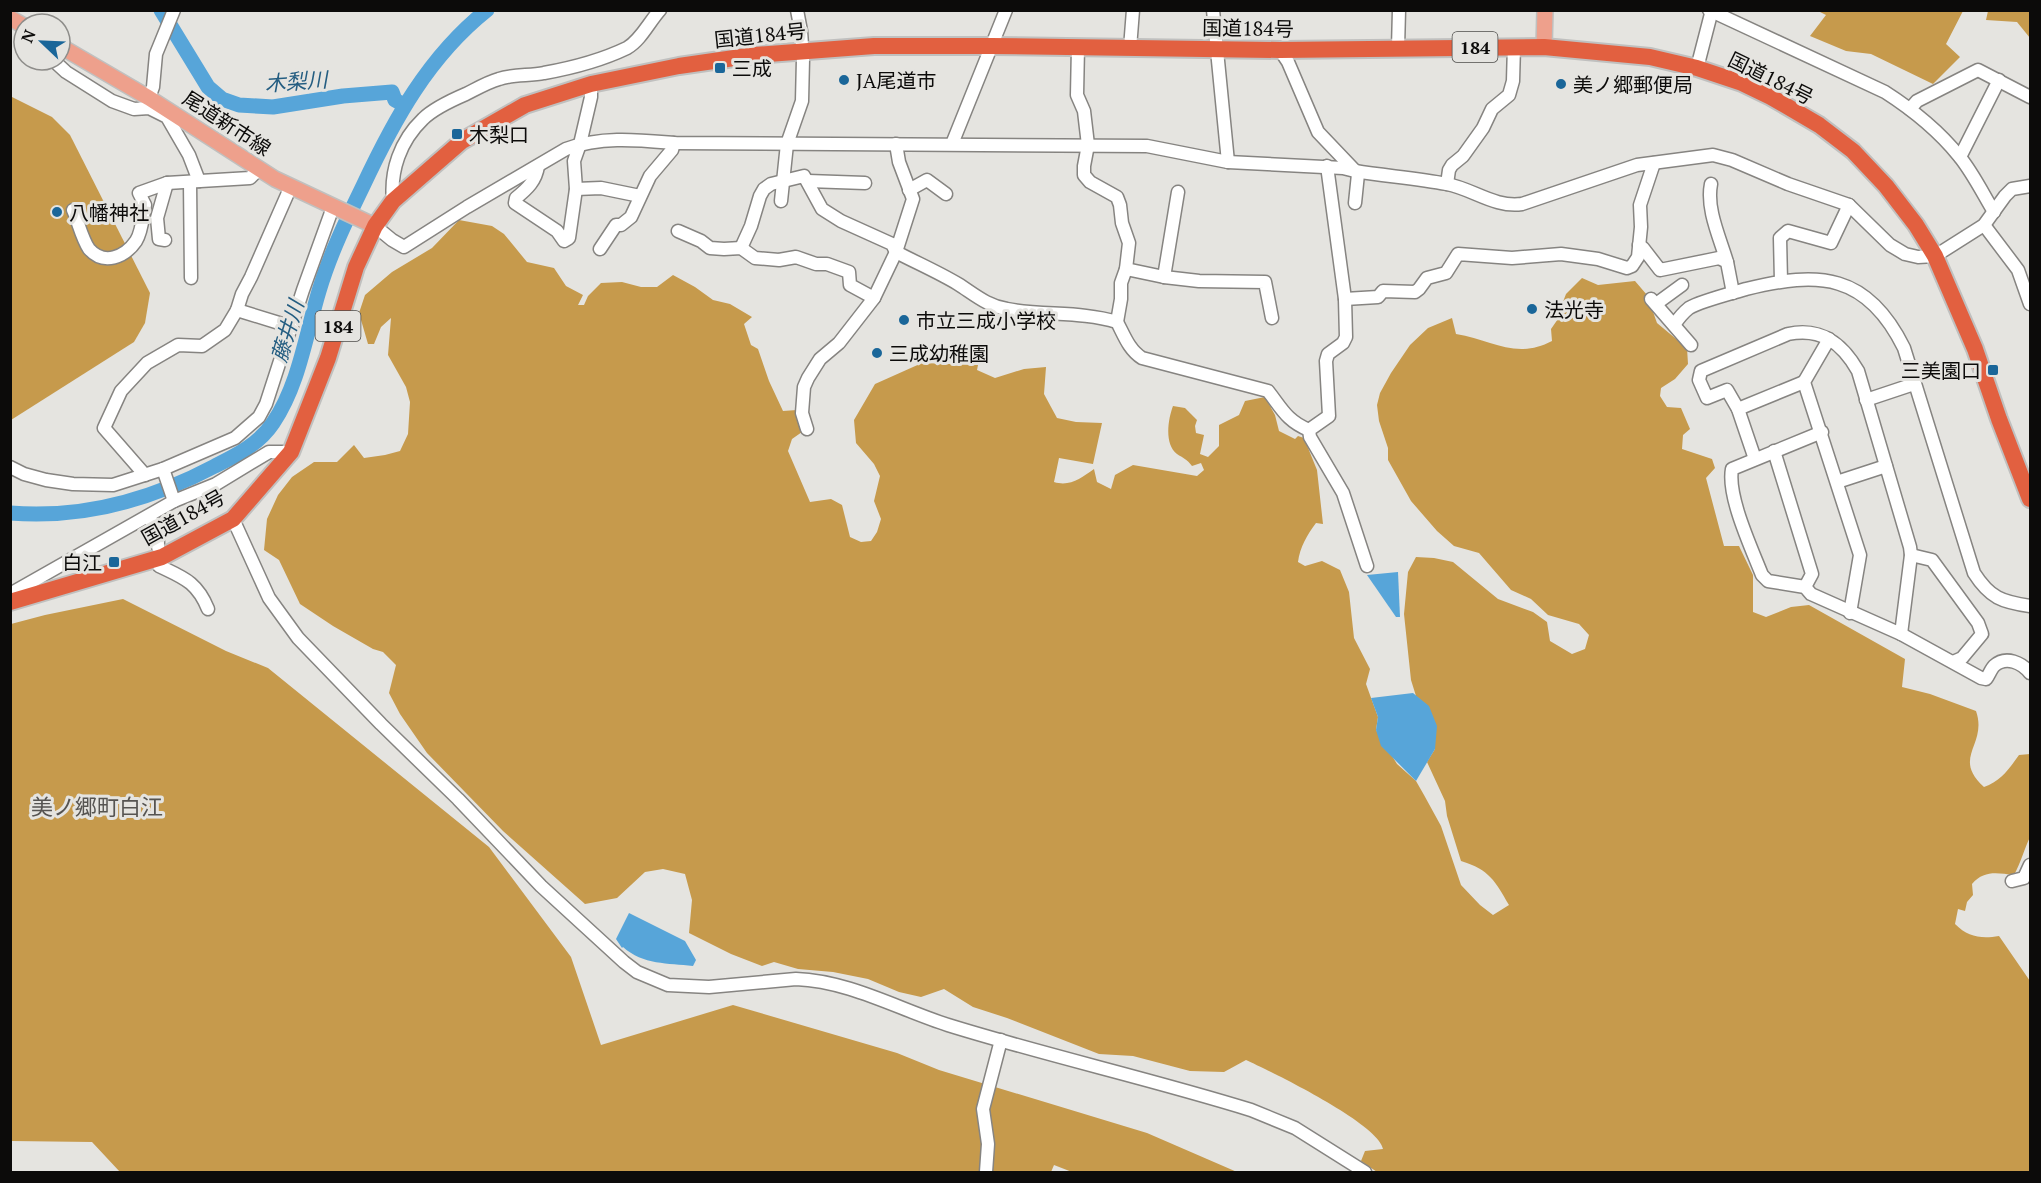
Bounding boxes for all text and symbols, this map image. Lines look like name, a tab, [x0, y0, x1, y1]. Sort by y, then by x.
north arrow	[12, 12, 72, 72]
street label: 国道184号	[1202, 14, 1294, 42]
street label: 国道184号	[713, 17, 807, 53]
text: N	[16, 26, 41, 46]
road number: 184	[1452, 32, 1498, 62]
street label: 国道184号	[1724, 46, 1818, 110]
place label: 三成	[732, 55, 772, 82]
marker: 三成	[713, 61, 727, 75]
water label: 木梨川	[264, 65, 330, 97]
place label: JA尾道市	[856, 67, 936, 94]
place label: 美ノ郷郵便局	[1573, 71, 1693, 98]
marker: JA尾道市	[837, 73, 851, 87]
marker: 美ノ郷郵便局	[1554, 77, 1568, 91]
street label: 尾道新市線	[178, 84, 276, 162]
place label: 木梨口	[469, 121, 529, 148]
marker: 木梨口	[450, 127, 464, 141]
place label: 八幡神社	[69, 199, 149, 226]
marker: 八幡神社	[50, 205, 64, 219]
water label: 藤井川	[264, 295, 310, 365]
place label: 法光寺	[1544, 296, 1604, 323]
marker: 法光寺	[1525, 302, 1539, 316]
place label: 市立三成小学校	[916, 307, 1056, 334]
road number: 184	[316, 311, 360, 341]
marker: 市立三成小学校	[897, 313, 911, 327]
place label: 三成幼稚園	[889, 340, 989, 367]
marker: 三成幼稚園	[870, 346, 884, 360]
place label: 三美園口	[1901, 357, 1981, 384]
marker: 三美園口	[1986, 363, 2000, 377]
street label: 国道184号	[136, 483, 230, 551]
place label: 白江	[62, 549, 102, 576]
marker: 白江	[107, 555, 121, 569]
district label: 美ノ郷町白江	[31, 792, 163, 821]

